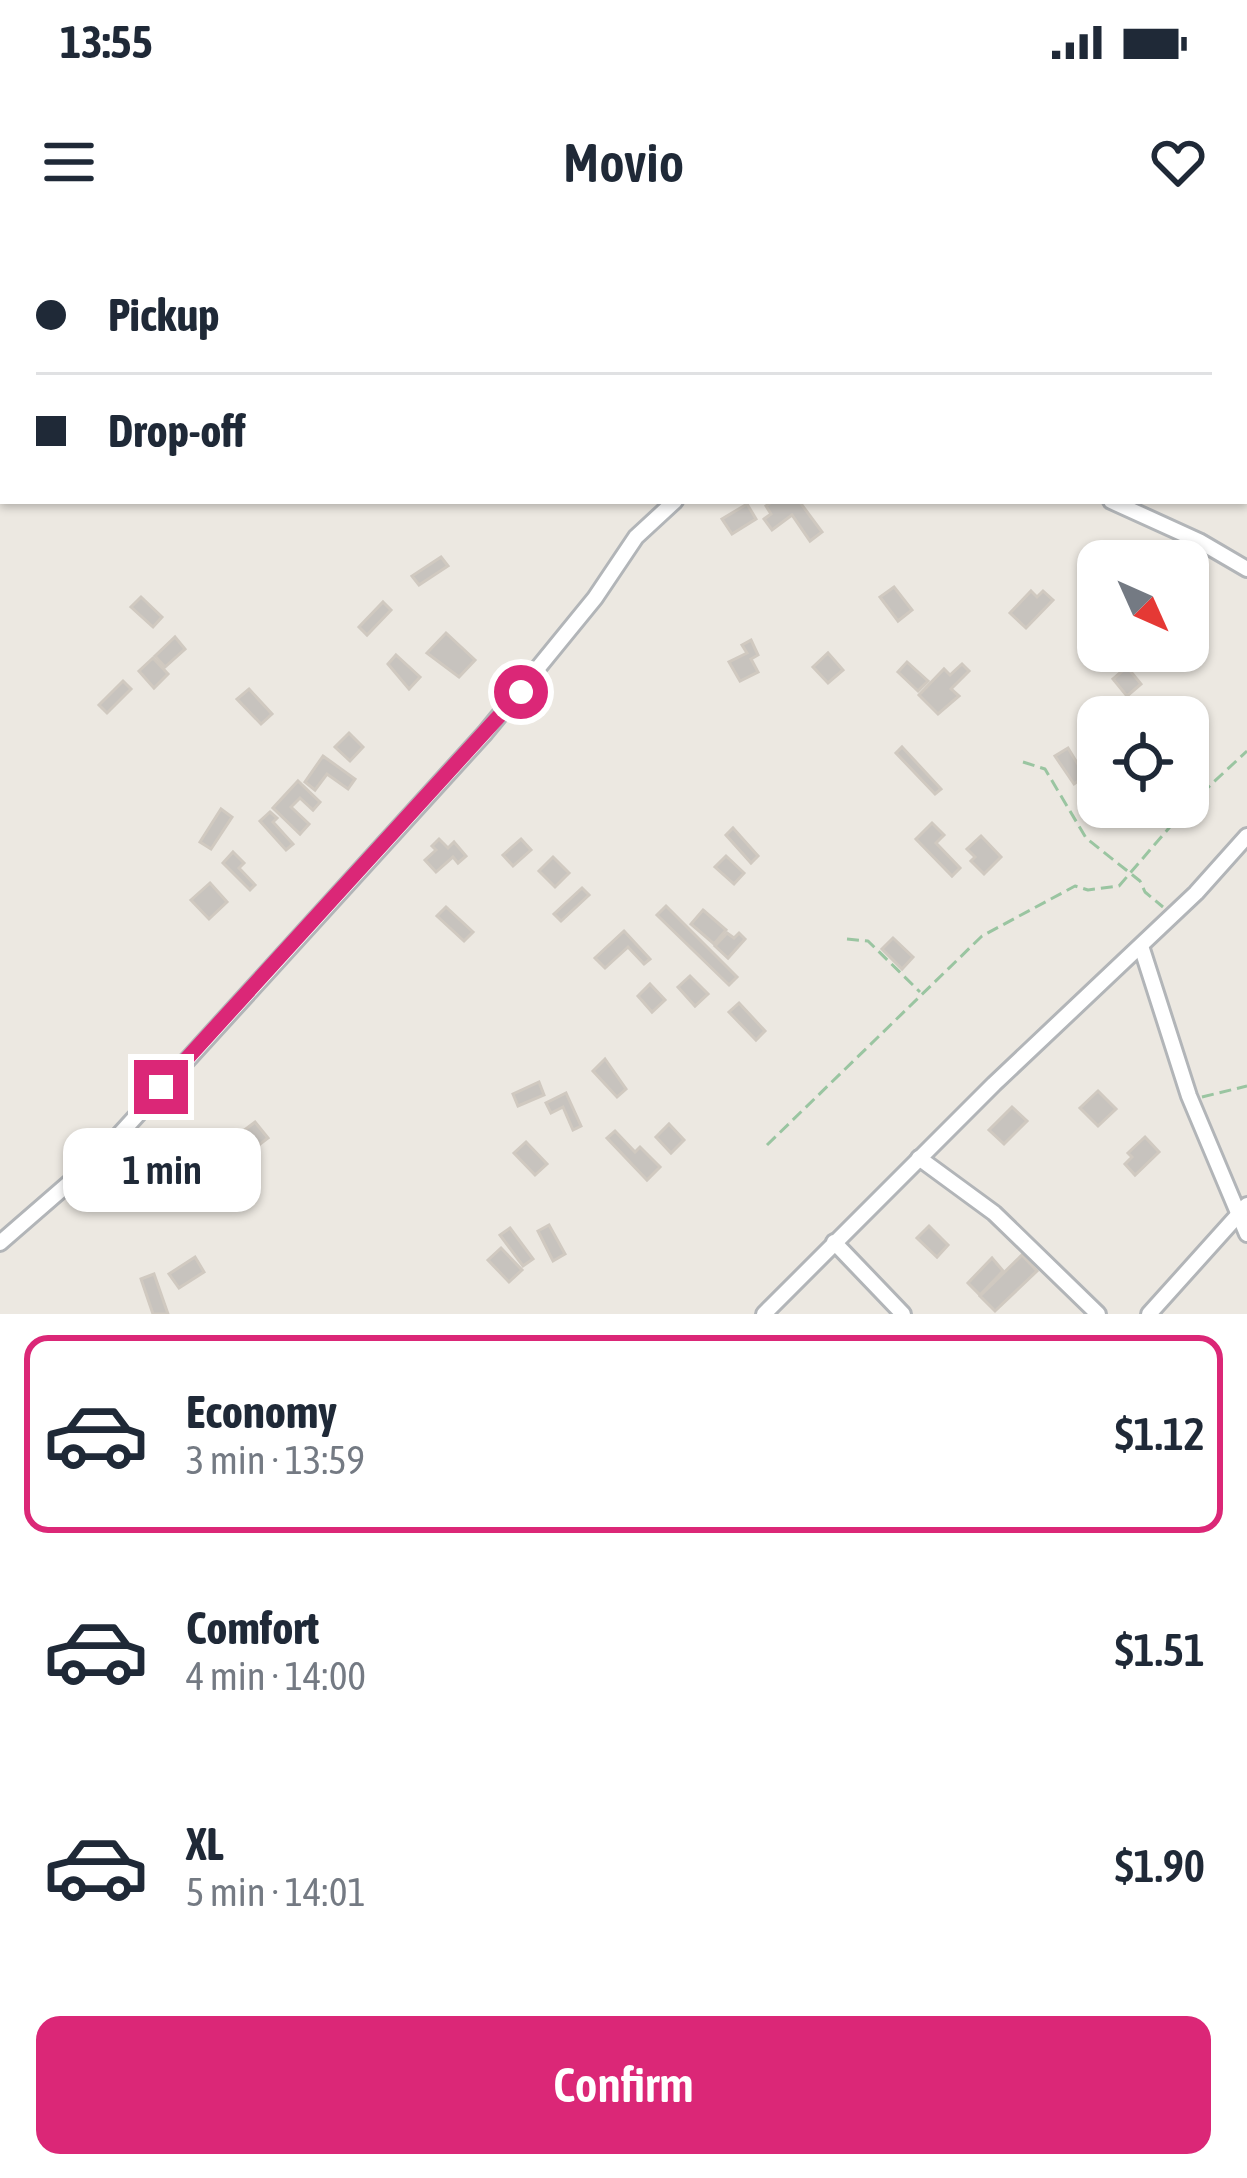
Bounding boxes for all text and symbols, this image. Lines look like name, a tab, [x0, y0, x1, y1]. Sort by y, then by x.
text: 13:55	[60, 16, 153, 68]
icon: menu	[36, 129, 102, 195]
icon: heart	[1145, 129, 1211, 195]
text: Movio	[563, 132, 684, 193]
text: Pickup	[108, 289, 219, 341]
text: Drop-off	[108, 405, 246, 457]
north arrow	[1077, 540, 1209, 672]
map controls	[1077, 540, 1209, 828]
route start	[494, 665, 548, 719]
button: locate	[1077, 696, 1209, 828]
route end	[134, 1060, 188, 1114]
callout: 1 min	[62, 1129, 260, 1213]
text: 1 min	[122, 1148, 202, 1192]
icon: car	[42, 1380, 150, 1488]
text: Economy	[186, 1386, 337, 1438]
text: $1.12	[1115, 1408, 1205, 1460]
text: 3 min · 13:59	[186, 1438, 365, 1482]
icon: car	[42, 1596, 150, 1704]
text: Comfort	[186, 1602, 319, 1654]
text: $1.51	[1115, 1624, 1205, 1676]
text: 4 min · 14:00	[186, 1654, 366, 1698]
icon: car	[42, 1812, 150, 1920]
text: XL	[186, 1818, 224, 1870]
text: $1.90	[1115, 1840, 1205, 1892]
text: 5 min · 14:01	[186, 1870, 366, 1914]
button: Confirm	[36, 2016, 1211, 2154]

